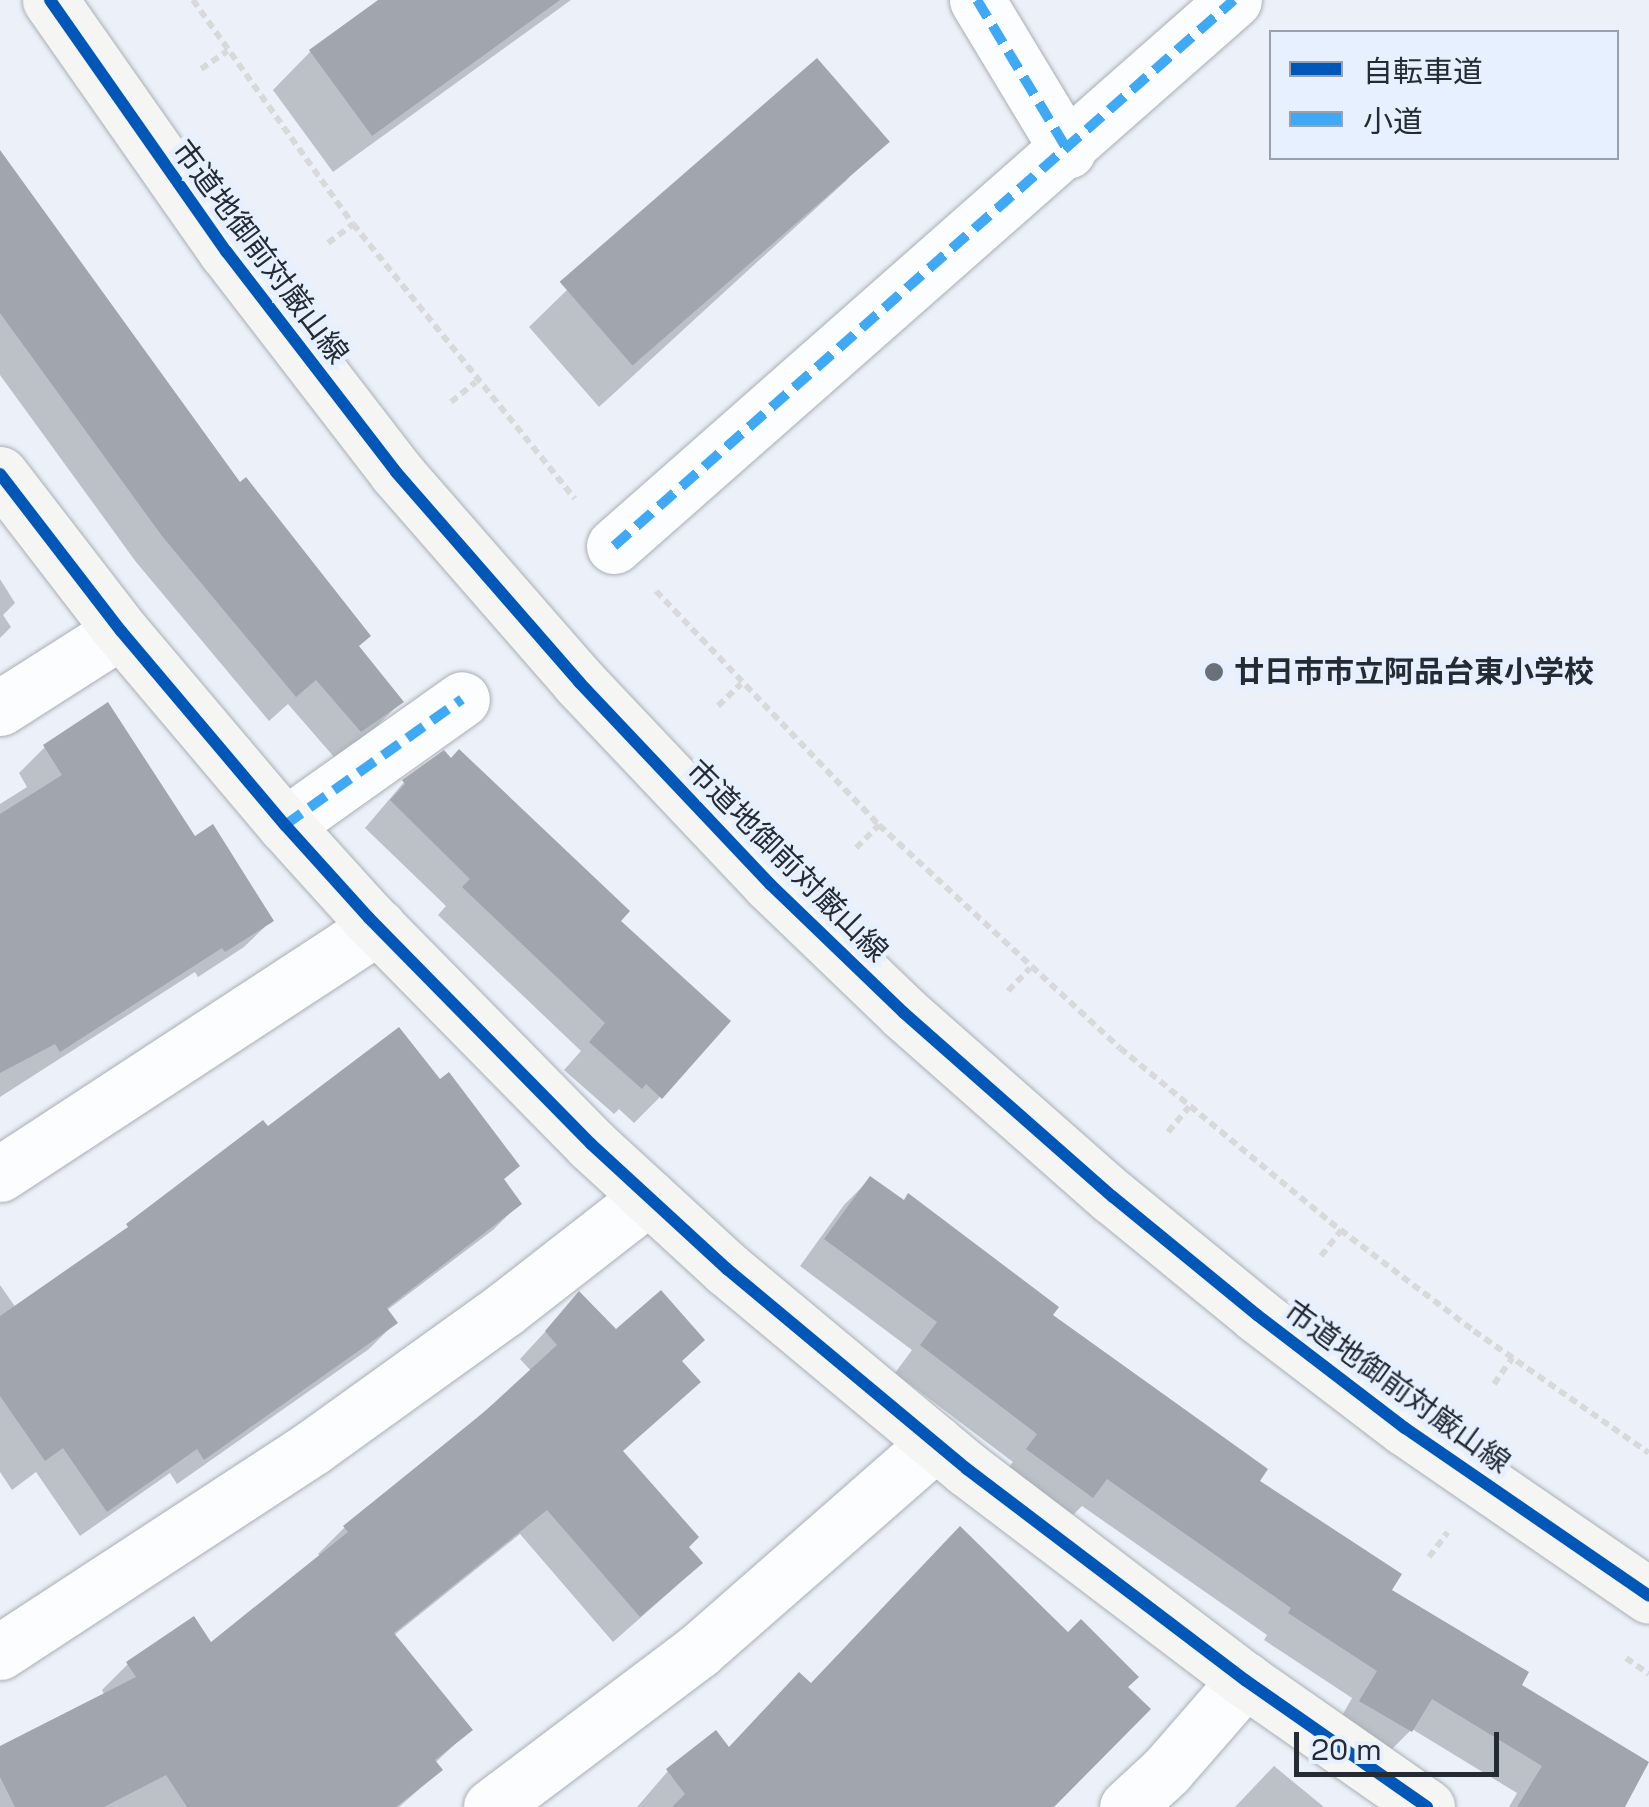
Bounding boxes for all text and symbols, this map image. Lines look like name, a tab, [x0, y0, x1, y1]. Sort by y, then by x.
legend	[1269, 30, 1619, 160]
text: 自転車道	[1363, 52, 1483, 91]
text: 小道	[1363, 102, 1423, 141]
street label: 市道地御前対厳山線	[164, 133, 356, 371]
place label: 廿日市市立阿品台東小学校	[1234, 654, 1594, 690]
marker: 廿日市市立阿品台東小学校	[1203, 661, 1225, 683]
street label: 市道地御前対厳山線	[679, 753, 895, 969]
street label: 市道地御前対厳山線	[1277, 1293, 1517, 1481]
scale bar	[1299, 1712, 1504, 1774]
text: 20 m	[1311, 1730, 1382, 1769]

